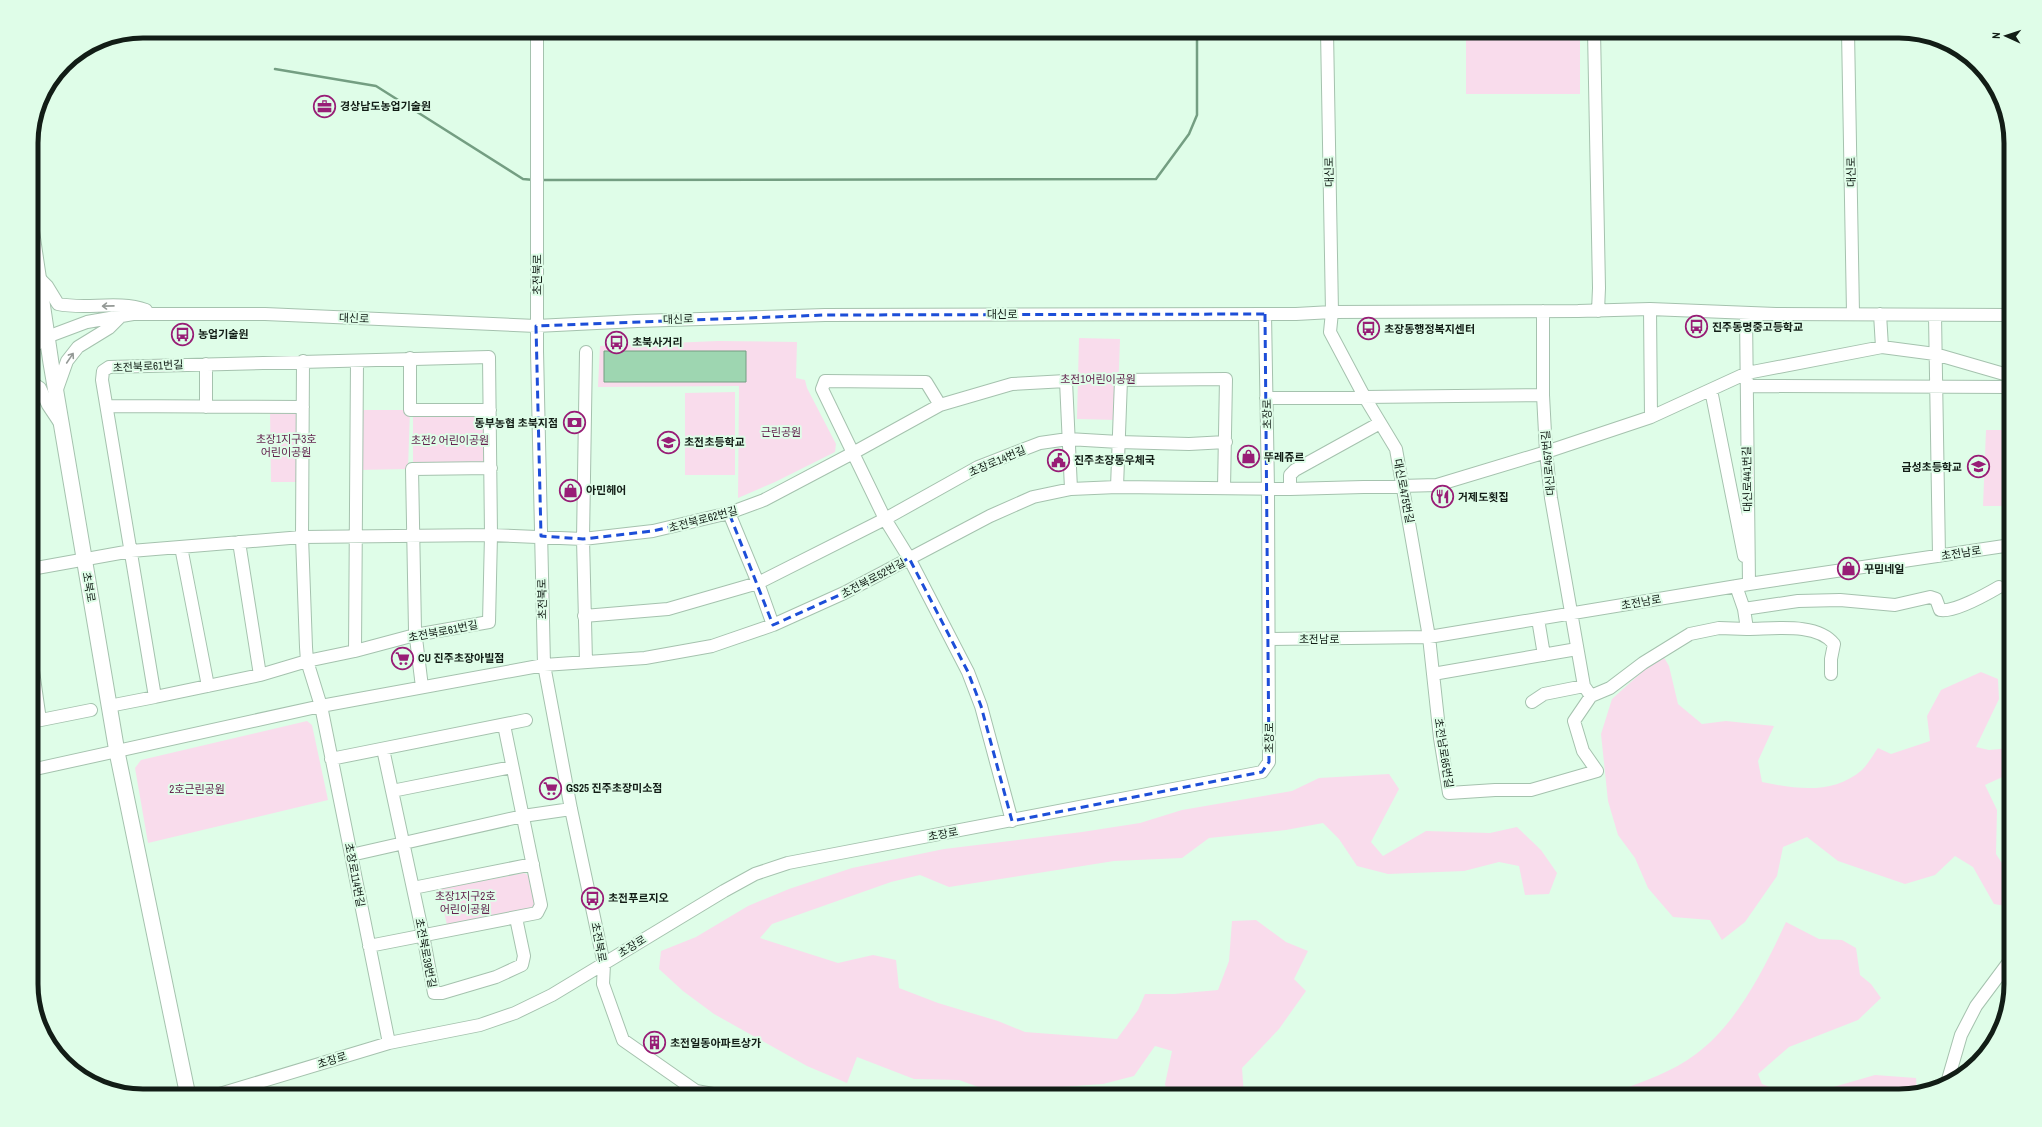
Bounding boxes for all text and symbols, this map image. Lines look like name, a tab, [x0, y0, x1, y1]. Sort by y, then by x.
north arrow	[1986, 16, 2026, 56]
text: N	[1989, 32, 2003, 39]
office icon: 경상남도농업기술원	[311, 93, 337, 119]
place label: 경상남도농업기술원	[340, 99, 431, 113]
street label: 대신로	[1322, 157, 1336, 187]
street label: 대신로	[1844, 157, 1858, 187]
street label: 초전북로	[530, 255, 544, 295]
one-way arrow	[102, 302, 115, 310]
street label: 대신로	[987, 307, 1017, 321]
street label: 대신로	[339, 310, 369, 326]
street label: 대신로	[663, 311, 693, 327]
bus stop icon: 진주동명중고등학교	[1684, 314, 1710, 340]
bus stop icon: 초장동행정복지센터	[1355, 316, 1381, 342]
place label: 진주동명중고등학교	[1712, 320, 1803, 334]
bus stop icon: 농업기술원	[170, 321, 196, 347]
place label: 초장동행정복지센터	[1384, 322, 1475, 336]
place label: 농업기술원	[198, 327, 249, 341]
bus stop icon: 초북사거리	[604, 329, 630, 355]
place label: 초북사거리	[632, 335, 683, 349]
one-way arrow	[66, 352, 74, 363]
street label: 초전북로61번길	[112, 357, 184, 375]
park label: 초전1어린이공원	[1060, 372, 1136, 386]
street label: 초장로	[1260, 399, 1274, 429]
bank icon: 동부농협 초북지점	[561, 410, 587, 436]
place label: 동부농협 초북지점	[475, 416, 558, 430]
park label: 근린공원	[761, 425, 801, 439]
school or university icon: 초전초등학교	[655, 429, 681, 455]
street label: 대신로457번길	[1538, 430, 1558, 496]
park label: 초장1지구3호 어린이공원	[256, 432, 316, 459]
park label: 초전2 어린이공원	[411, 433, 489, 447]
place label: 초전초등학교	[684, 435, 745, 449]
street label: 초장로14번길	[966, 443, 1028, 479]
shop icon: 뚜레쥬르	[1235, 444, 1261, 470]
street label: 대신로441번길	[1739, 446, 1755, 512]
public building icon: 진주초장동우체국	[1045, 447, 1071, 473]
place label: 뚜레쥬르	[1264, 450, 1304, 464]
place label: 진주초장동우체국	[1074, 453, 1155, 467]
school or university icon: 금성초등학교	[1965, 454, 1991, 480]
street label: 대신로475번길	[1391, 457, 1417, 525]
place label: 금성초등학교	[1901, 460, 1962, 474]
shop icon: 아민헤어	[558, 477, 584, 503]
place label: 아민헤어	[586, 483, 626, 497]
restaurant icon: 거제도횟집	[1429, 484, 1455, 510]
place label: 거제도횟집	[1458, 490, 1509, 504]
street label: 초전북로62번길	[667, 503, 739, 535]
street label: 초전남로	[1940, 543, 1982, 563]
street label: 초전북로52번길	[838, 555, 908, 601]
shop icon: 꾸밈네일	[1835, 556, 1861, 582]
place label: 꾸밈네일	[1864, 562, 1904, 576]
street label: 초북로	[79, 571, 99, 603]
street label: 초전북로	[535, 579, 549, 619]
street label: 초전남로	[1620, 592, 1662, 612]
street label: 초전북로61번길	[407, 617, 479, 645]
street label: 초전남로	[1299, 632, 1339, 646]
supermarket icon: CU 진주초장아빌점	[389, 645, 415, 671]
place label: CU 진주초장아빌점	[418, 651, 504, 665]
street label: 초전남로65번길	[1432, 717, 1456, 789]
street label: 초장로	[1262, 723, 1276, 753]
supermarket icon: GS25 진주초장미소점	[538, 775, 564, 801]
place label: GS25 진주초장미소점	[566, 781, 662, 795]
park label: 2호근린공원	[169, 782, 225, 796]
street label: 초장로	[927, 824, 959, 844]
street label: 초장로114번길	[342, 842, 368, 908]
bus stop icon: 초전푸르지오	[579, 885, 605, 911]
park label: 초장1지구2호 어린이공원	[435, 889, 495, 916]
place label: 초전푸르지오	[608, 891, 669, 905]
street label: 초전북로39번길	[412, 917, 440, 989]
street label: 초전북로	[588, 921, 610, 963]
street label: 초장로	[615, 932, 649, 960]
building icon: 초전일동아파트상가	[642, 1030, 668, 1056]
place label: 초전일동아파트상가	[670, 1036, 761, 1050]
street label: 초장로	[315, 1049, 349, 1071]

